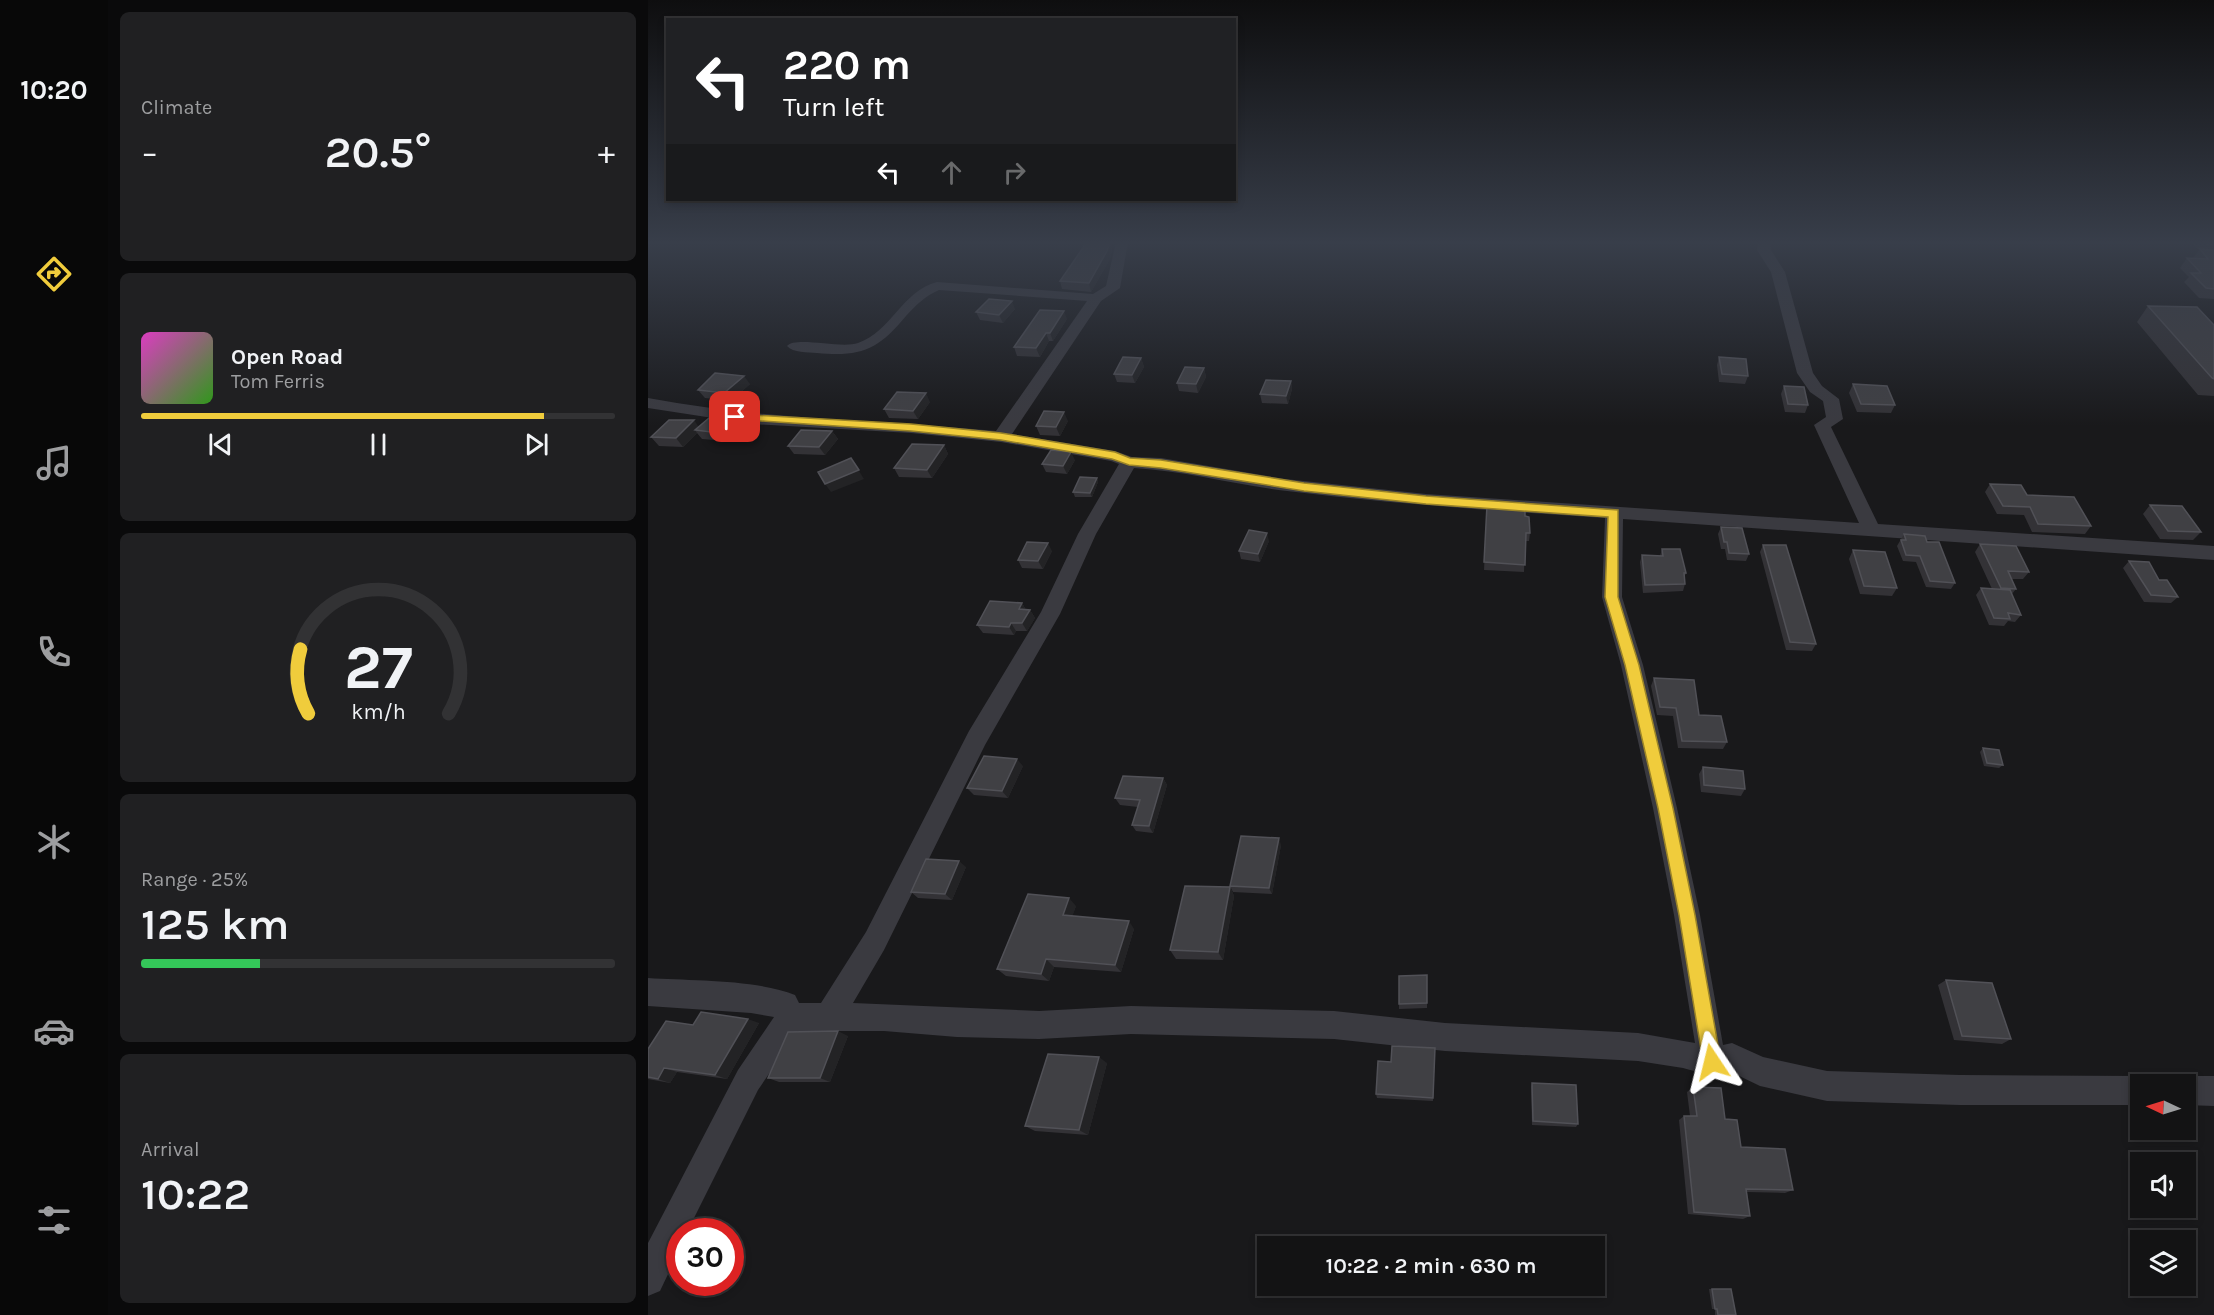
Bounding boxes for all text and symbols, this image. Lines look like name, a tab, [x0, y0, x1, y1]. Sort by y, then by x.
text: 220 m	[783, 40, 911, 90]
icon: left	[684, 42, 762, 120]
text: 10:20	[20, 74, 88, 106]
text: Turn left	[783, 91, 884, 123]
text: Climate	[141, 96, 212, 119]
text: 20.5°	[325, 126, 431, 178]
text: −	[141, 133, 158, 171]
text: +	[598, 133, 615, 171]
icon: left	[872, 156, 905, 189]
icon: ahead	[935, 156, 968, 189]
icon: right	[998, 156, 1031, 189]
icon: directions	[33, 253, 75, 295]
text: Open Road	[231, 344, 343, 370]
text: Tom Ferris	[231, 370, 325, 393]
pin	[709, 391, 760, 442]
icon: arrive	[718, 400, 751, 433]
icon: previous	[204, 428, 237, 461]
icon: pause	[362, 428, 395, 461]
icon: next	[520, 428, 553, 461]
icon: music	[33, 442, 75, 484]
icon: phone	[33, 631, 75, 673]
text: 27	[344, 632, 412, 705]
text: km/h	[351, 700, 405, 725]
icon: climate	[33, 821, 75, 863]
text: Range · 25%	[141, 868, 248, 891]
text: 125 km	[141, 898, 290, 950]
icon: car	[33, 1010, 75, 1052]
position arrow	[1680, 1030, 1744, 1094]
north arrow	[2130, 1074, 2196, 1140]
map controls	[2130, 1074, 2196, 1296]
text: Arrival	[141, 1138, 200, 1161]
button: sound	[2130, 1152, 2196, 1218]
text: 10:22	[141, 1168, 250, 1220]
icon: filters	[33, 1199, 75, 1241]
speed limit sign: 30	[666, 1218, 744, 1296]
button: layers	[2130, 1230, 2196, 1296]
text: 10:22 · 2 min · 630 m	[1326, 1253, 1536, 1279]

